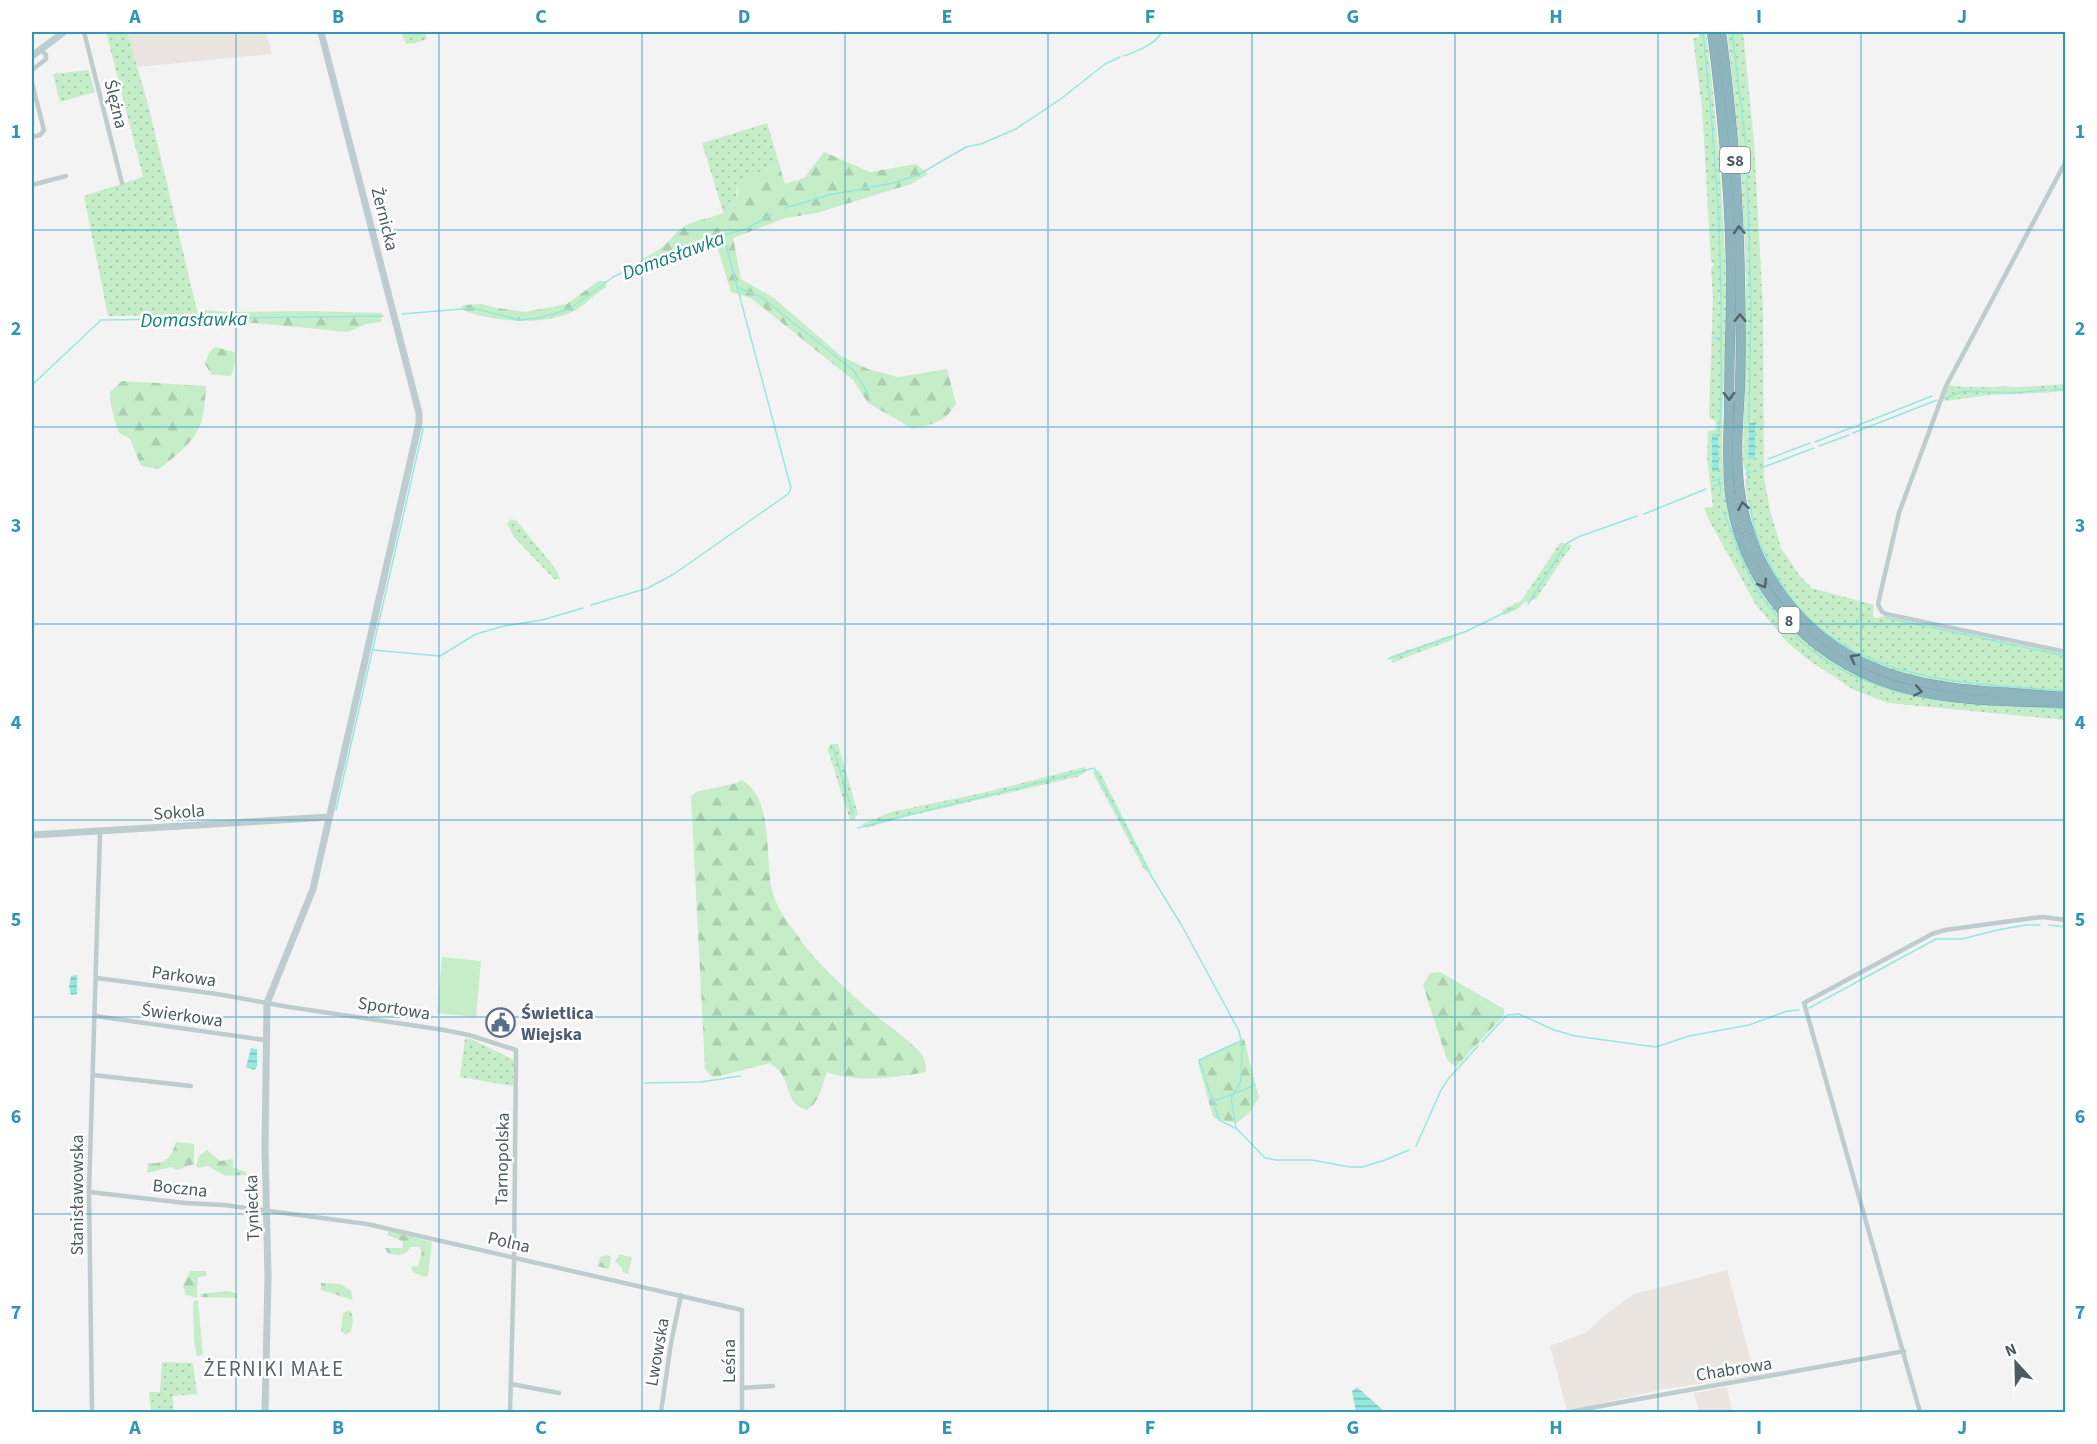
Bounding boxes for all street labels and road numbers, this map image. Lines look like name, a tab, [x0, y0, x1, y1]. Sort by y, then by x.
street label: Ślężna	[97, 77, 134, 131]
road number: S8	[1720, 147, 1750, 173]
street label: Żernicka	[365, 185, 404, 254]
road number: 8	[1778, 607, 1800, 633]
street label: Sokola	[153, 798, 206, 827]
street label: Parkowa	[150, 960, 218, 993]
street label: Sportowa	[356, 990, 432, 1027]
street label: Świerkowa	[139, 997, 224, 1034]
street label: Tarnopolska	[489, 1112, 516, 1206]
street label: Stanisławowska	[65, 1134, 90, 1256]
street label: Boczna	[151, 1173, 209, 1204]
street label: Tyniecka	[239, 1174, 266, 1242]
street label: Polna	[485, 1225, 533, 1260]
street label: Lwowska	[639, 1316, 676, 1388]
street label: Leśna	[717, 1339, 742, 1383]
street label: Chabrowa	[1694, 1351, 1774, 1388]

